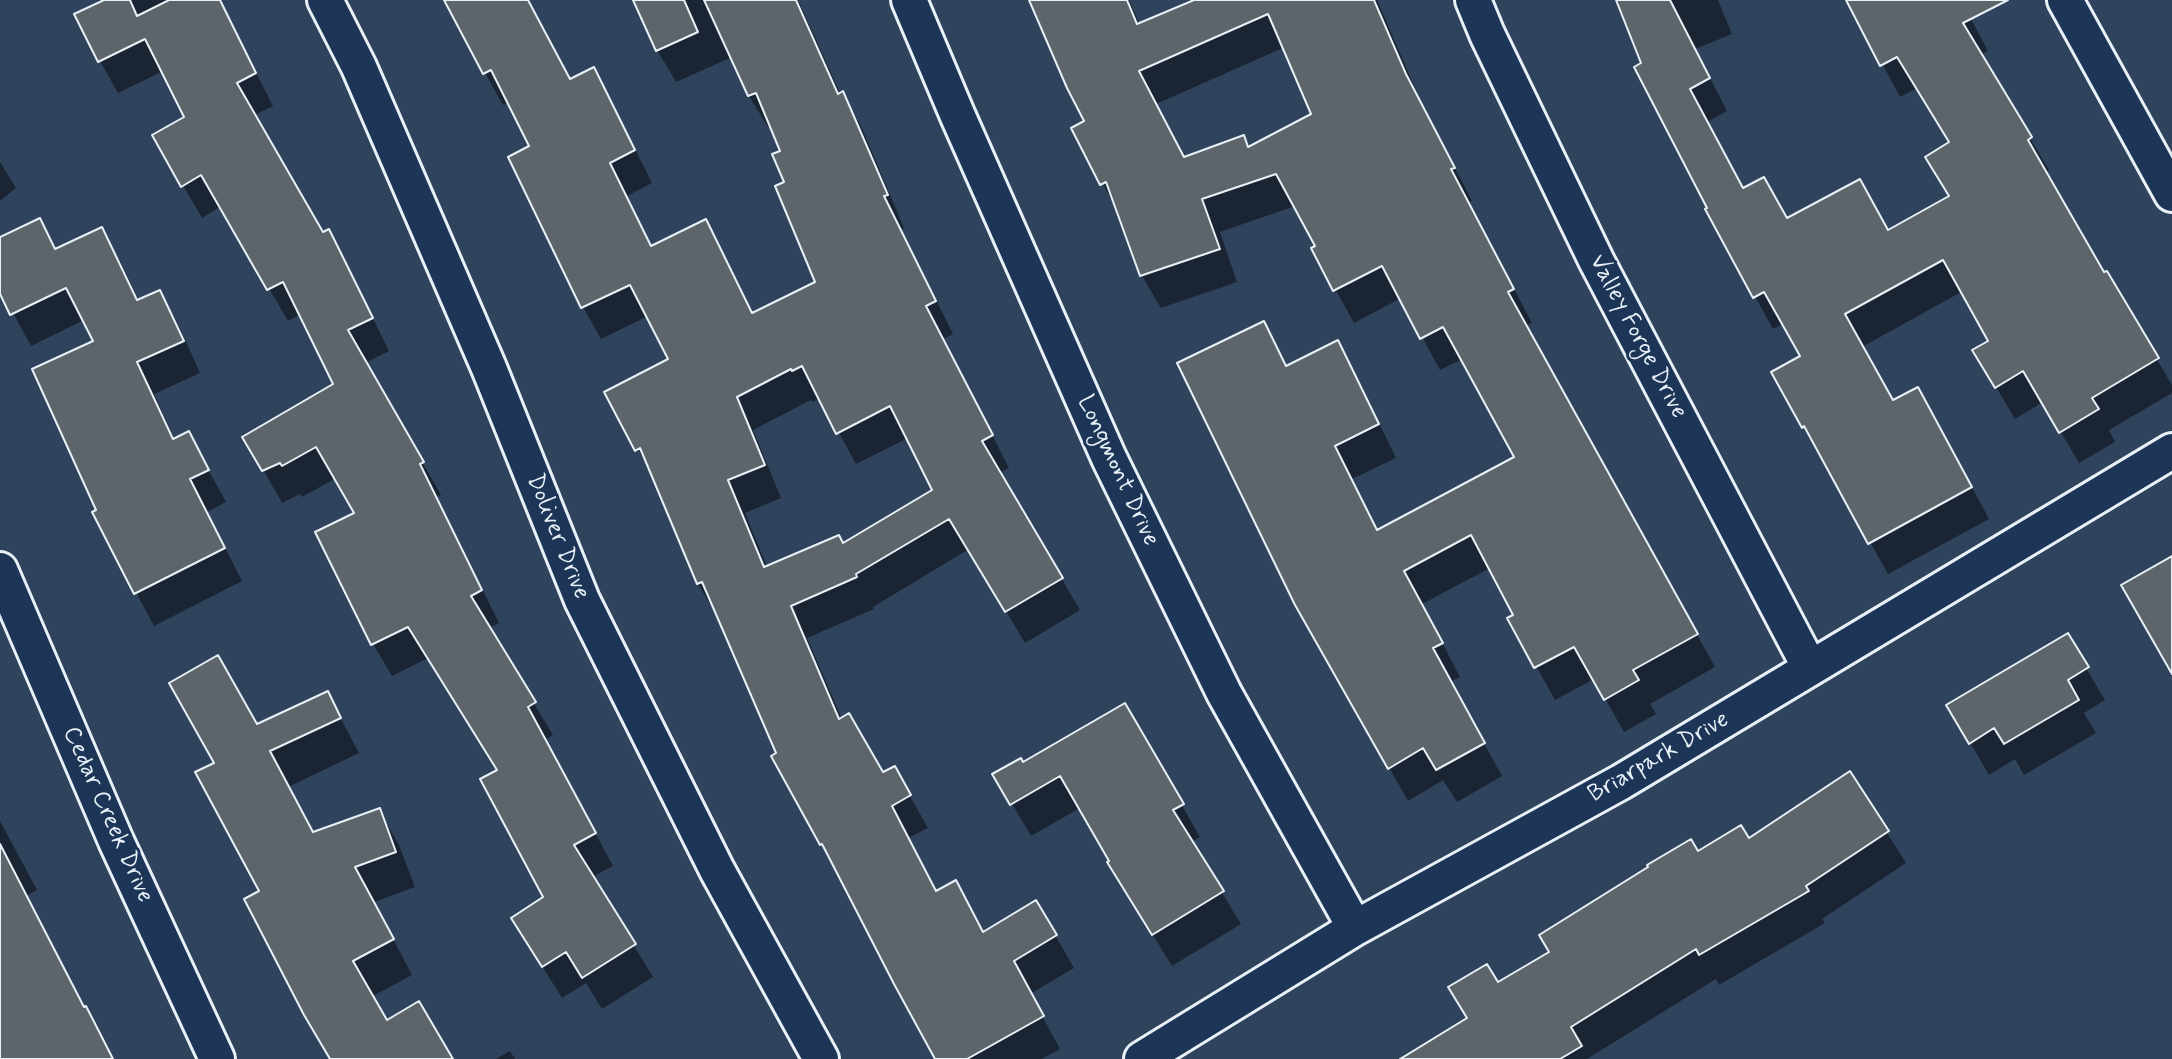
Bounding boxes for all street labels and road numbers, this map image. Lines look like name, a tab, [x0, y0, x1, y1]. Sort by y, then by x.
street label: Valley Forge Drive	[1582, 250, 1692, 424]
street label: Longmont Drive	[1070, 391, 1164, 551]
street label: Doliver Drive	[519, 470, 595, 604]
street label: Briarpark Drive	[1584, 706, 1734, 810]
street label: Cedar Creek Drive	[55, 723, 159, 907]

